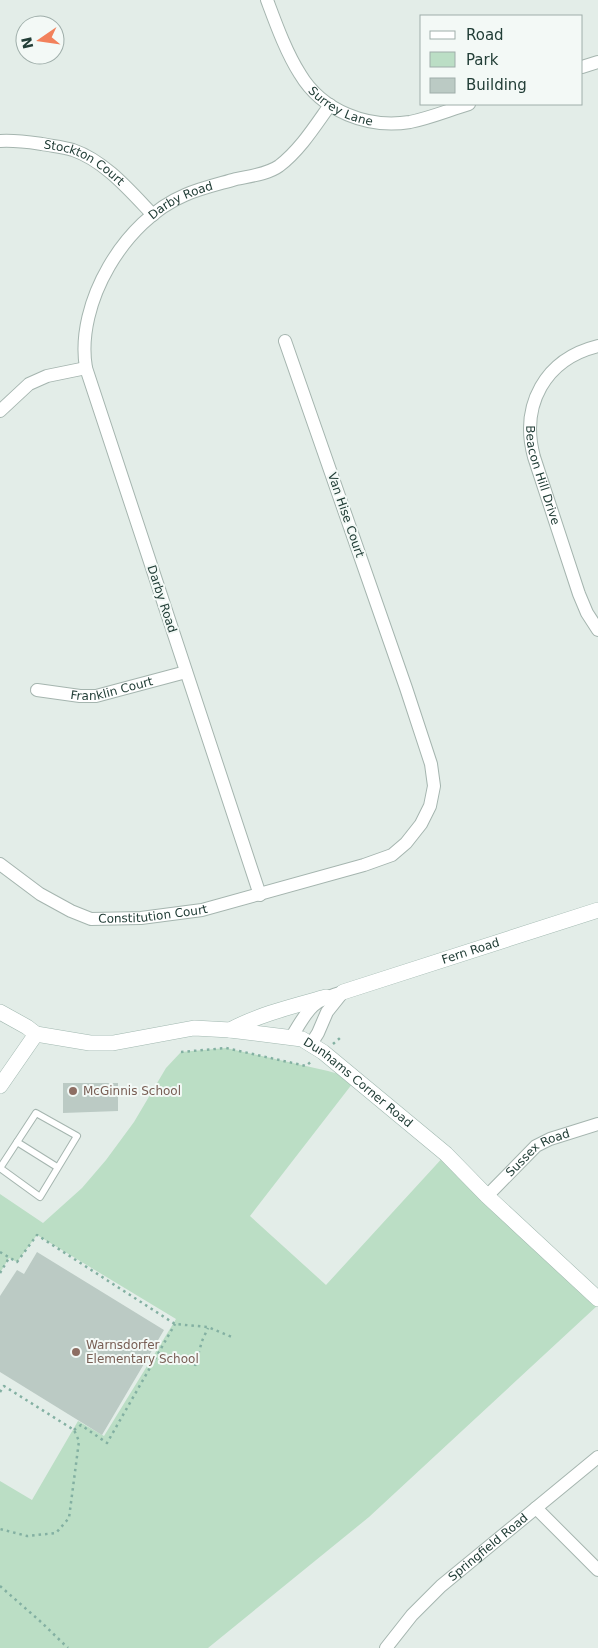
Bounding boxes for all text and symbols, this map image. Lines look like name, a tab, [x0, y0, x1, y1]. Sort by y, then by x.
north arrow	[15, 15, 65, 65]
legend	[420, 15, 583, 105]
text: Road	[466, 26, 504, 44]
text: N	[18, 35, 36, 50]
text: Park	[466, 51, 499, 69]
text: Building	[466, 76, 527, 94]
street label: Surrey Lane	[305, 84, 374, 129]
street label: Stockton Court	[43, 137, 128, 189]
street label: Darby Road	[146, 179, 214, 222]
street label: Beacon Hill Drive	[523, 425, 563, 527]
street label: Van Hise Court	[325, 471, 367, 560]
street label: Darby Road	[145, 563, 179, 635]
street label: Franklin Court	[70, 674, 155, 703]
street label: Constitution Court	[98, 902, 209, 926]
street label: Fern Road	[440, 935, 501, 967]
street label: Dunhams Corner Road	[301, 1035, 415, 1130]
place label: McGinnis School	[83, 1084, 181, 1098]
marker: McGinnis School	[67, 1085, 79, 1097]
street label: Sussex Road	[503, 1126, 572, 1179]
place label: Warnsdorfer Elementary School	[86, 1338, 199, 1366]
marker: Warnsdorfer Elementary School	[70, 1346, 82, 1358]
street label: Springfield Road	[446, 1511, 531, 1584]

